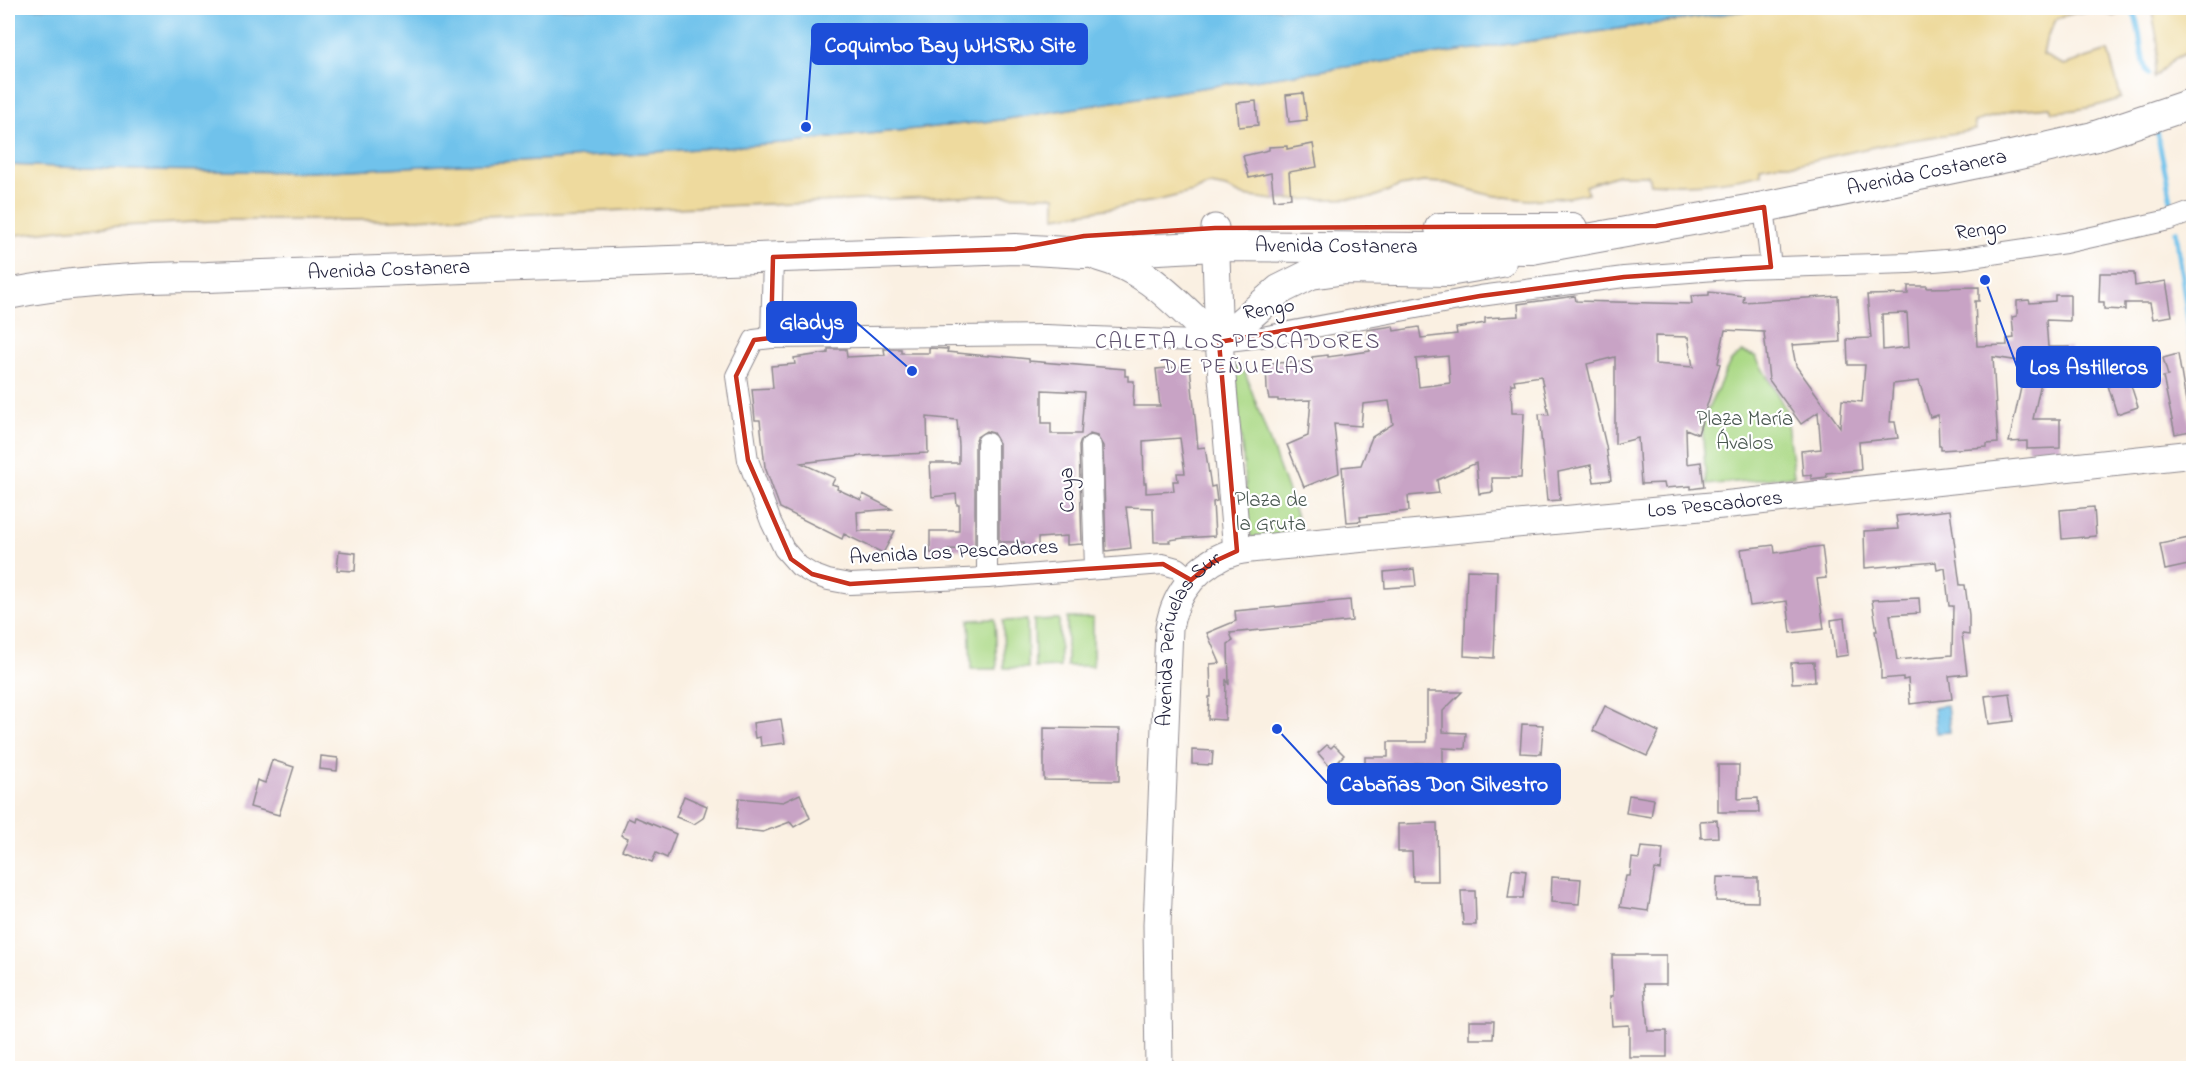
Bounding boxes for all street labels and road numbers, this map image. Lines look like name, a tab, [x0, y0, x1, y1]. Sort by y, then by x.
street label: Avenida Costanera	[1844, 142, 2010, 205]
street label: Rengo	[1953, 213, 2009, 251]
street label: Avenida Costanera	[1255, 231, 1418, 263]
street label: Avenida Costanera	[307, 253, 471, 289]
street label: Rengo	[1241, 291, 1297, 331]
street label: Coya	[1052, 467, 1086, 513]
street label: Los Pescadores	[1646, 484, 1784, 527]
street label: Avenida Los Pescadores	[849, 533, 1059, 573]
street label: Avenida Peñuelas Sur	[1150, 544, 1227, 727]

